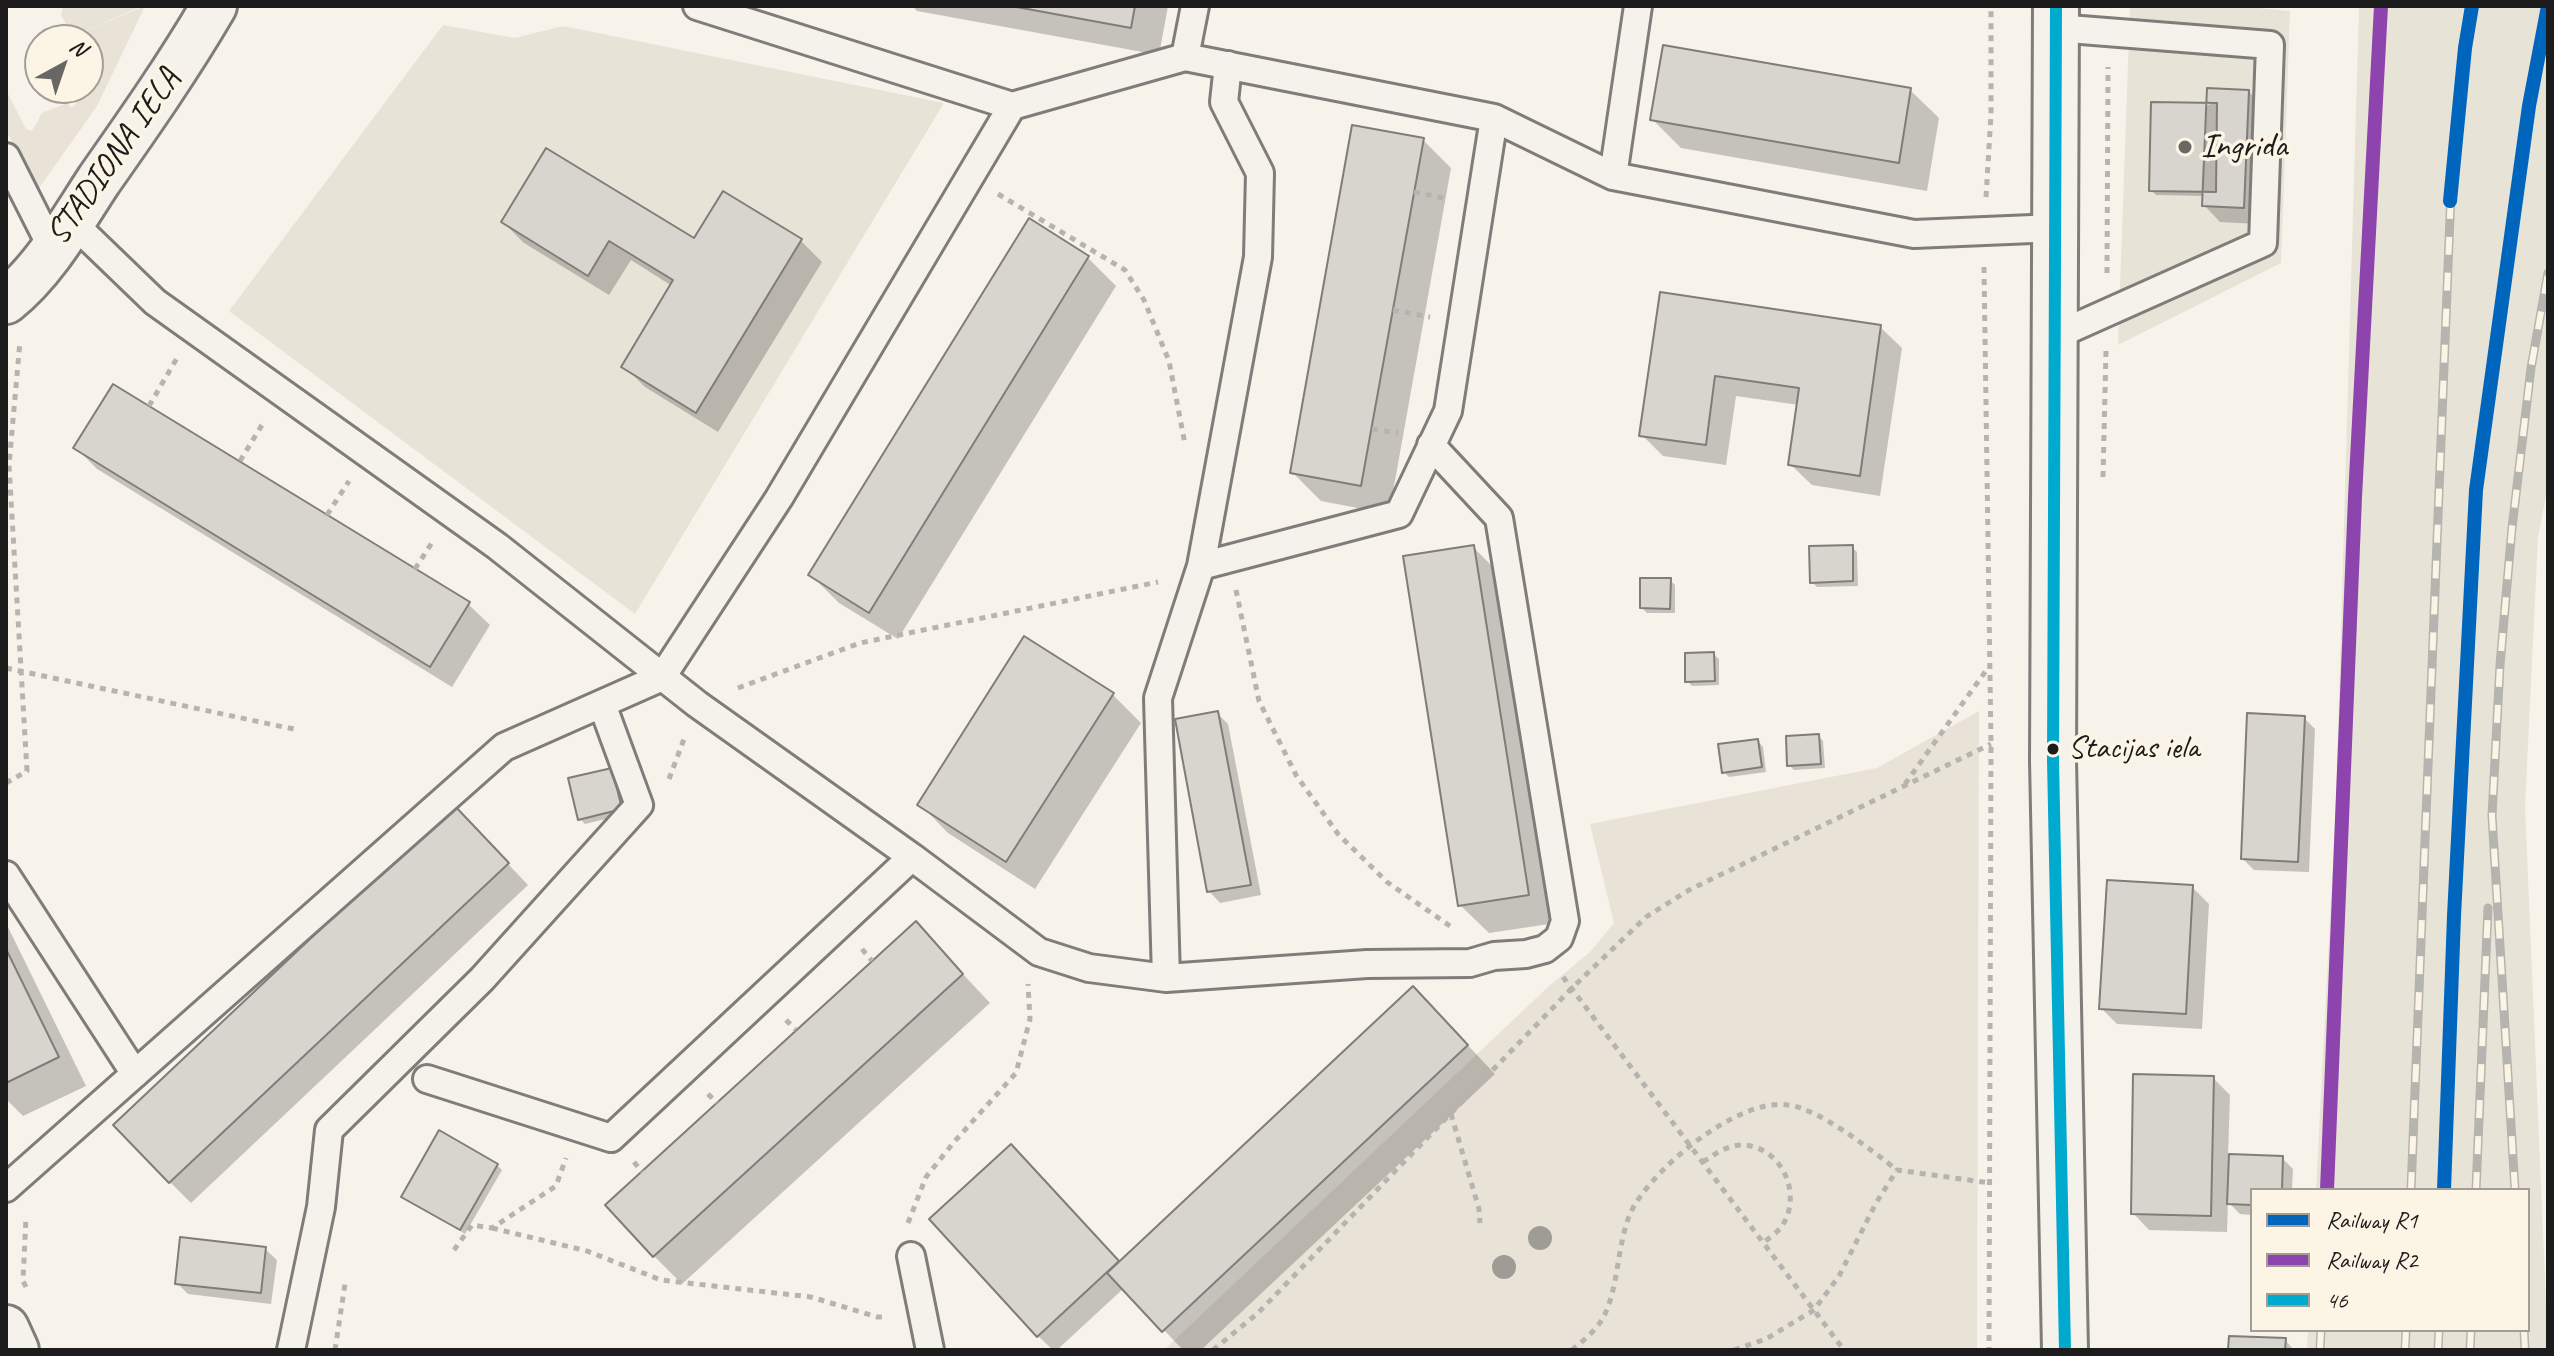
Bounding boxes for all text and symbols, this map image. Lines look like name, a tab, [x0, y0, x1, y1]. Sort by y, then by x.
north arrow	[24, 24, 104, 104]
text: N	[64, 32, 92, 62]
street label: STADIONA IELA	[38, 61, 190, 253]
place label: Ingrida	[2201, 127, 2287, 167]
marker: Ingrida	[2176, 138, 2194, 156]
place label: Stacijas iela	[2068, 730, 2199, 768]
marker: Stacijas iela	[2045, 741, 2061, 757]
legend	[2250, 1188, 2530, 1332]
text: Railway R1	[2326, 1205, 2418, 1235]
text: Railway R2	[2326, 1245, 2418, 1275]
text: 46	[2326, 1285, 2348, 1315]

